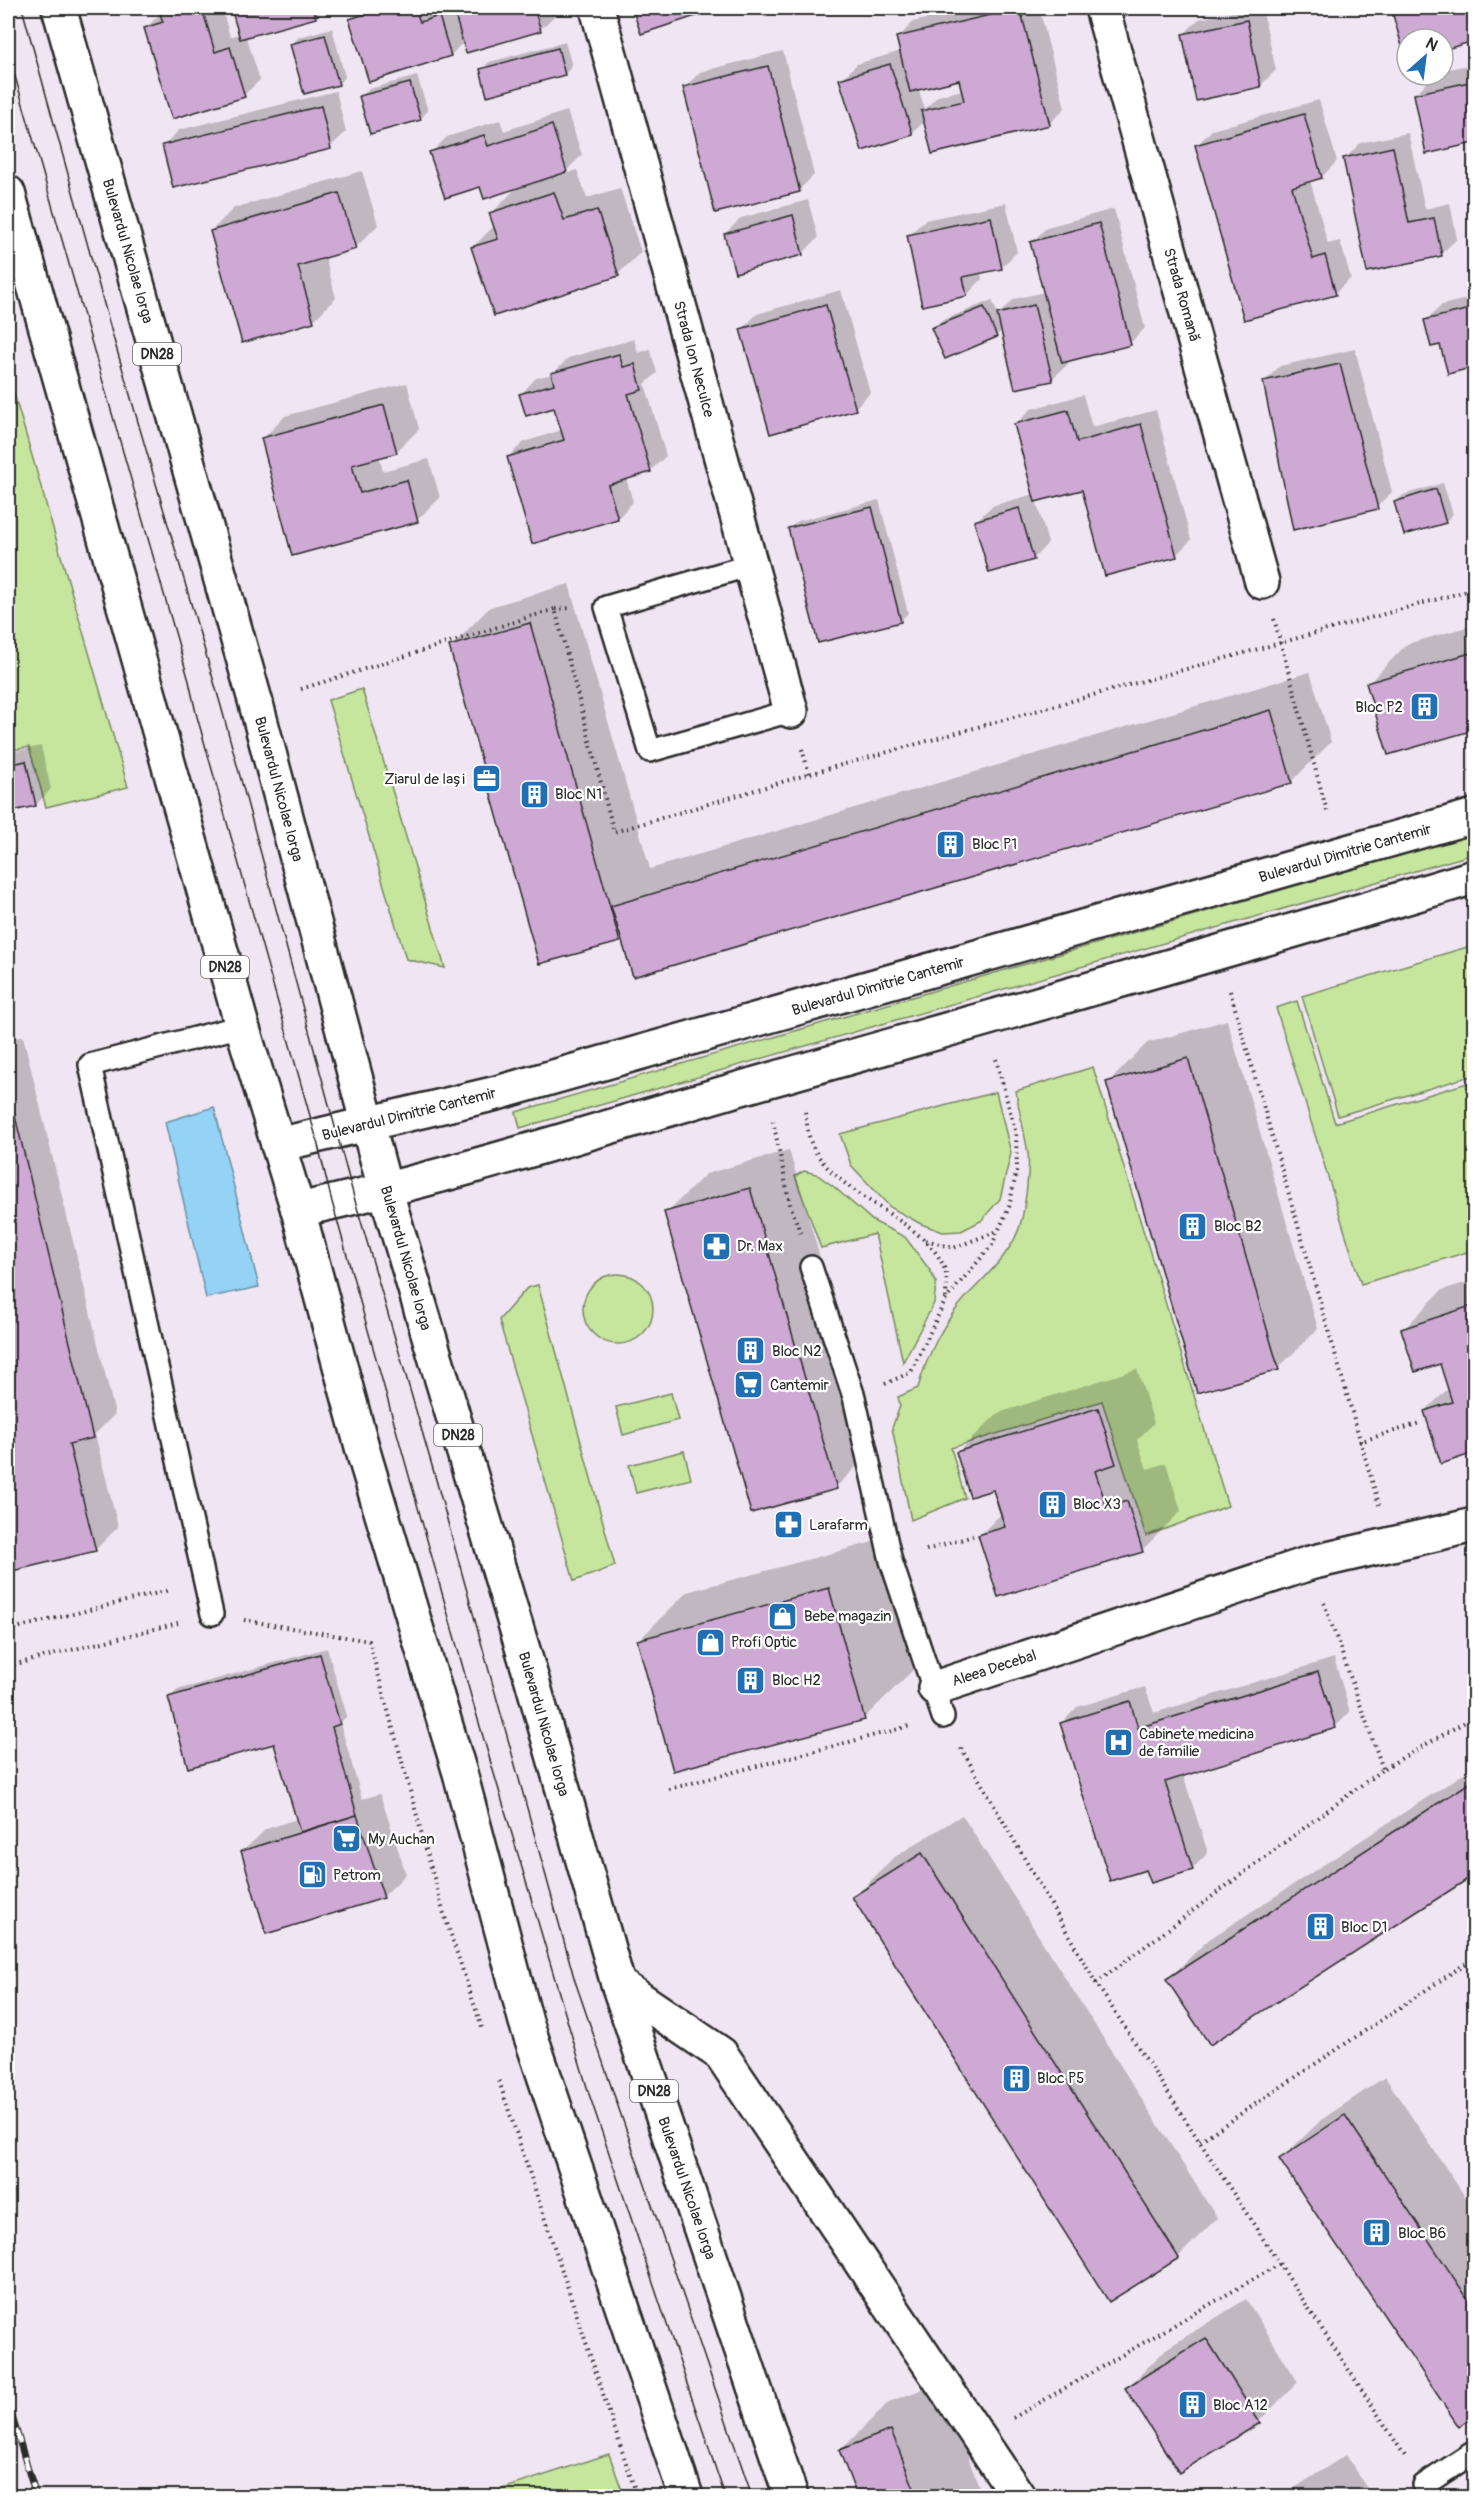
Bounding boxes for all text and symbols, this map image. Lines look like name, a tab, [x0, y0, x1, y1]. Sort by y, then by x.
north arrow	[1395, 27, 1455, 87]
text: N	[1422, 33, 1441, 56]
street label: Bulevardul Nicolae Iorga	[98, 177, 157, 326]
street label: Strada Romană	[1159, 246, 1204, 344]
street label: Strada Ion Neculce	[669, 299, 718, 420]
road number: DN28	[133, 343, 181, 365]
building icon: Bloc P2	[1408, 691, 1440, 723]
place label: Bloc P2	[1355, 698, 1403, 717]
street label: Bulevardul Nicolae Iorga	[250, 715, 307, 864]
office icon: Ziarul de Iași	[470, 763, 502, 795]
place label: Ziarul de Iași	[384, 770, 465, 789]
building icon: Bloc N1	[518, 778, 550, 810]
place label: Bloc N1	[555, 785, 602, 804]
street label: Bulevardul Dimitrie Cantemir	[1257, 820, 1434, 887]
building icon: Bloc P1	[935, 828, 967, 860]
place label: Bloc P1	[972, 835, 1017, 854]
street label: Bulevardul Dimitrie Cantemir	[790, 953, 967, 1020]
road number: DN28	[201, 956, 249, 978]
street label: Bulevardul Dimitrie Cantemir	[320, 1083, 499, 1145]
street label: Bulevardul Nicolae Iorga	[376, 1184, 435, 1333]
building icon: Bloc B2	[1177, 1210, 1209, 1242]
place label: Bloc B2	[1214, 1217, 1262, 1236]
pharmacy icon: Dr. Max	[700, 1230, 732, 1262]
place label: Dr. Max	[737, 1237, 783, 1256]
building icon: Bloc N2	[735, 1335, 767, 1367]
place label: Bloc N2	[772, 1342, 822, 1361]
supermarket icon: Cantemir	[733, 1369, 765, 1401]
place label: Cantemir	[770, 1376, 829, 1395]
road number: DN28	[434, 1424, 482, 1446]
building icon: Bloc X3	[1036, 1488, 1068, 1520]
place label: Bloc X3	[1073, 1495, 1121, 1514]
pharmacy icon: Larafarm	[772, 1509, 804, 1541]
place label: Larafarm	[809, 1516, 868, 1535]
shop icon: Bebe magazin	[767, 1600, 799, 1632]
place label: Bebe magazin	[804, 1607, 892, 1626]
shop icon: Profi Optic	[694, 1626, 726, 1658]
place label: Profi Optic	[731, 1633, 797, 1652]
street label: Aleea Decebal	[949, 1646, 1039, 1691]
street label: Bulevardul Nicolae Iorga	[514, 1650, 573, 1799]
building icon: Bloc H2	[735, 1664, 767, 1696]
place label: Bloc H2	[772, 1671, 821, 1690]
place label: Cabinete medicina de familie	[1139, 1725, 1254, 1761]
hospital icon: Cabinete medicina de familie	[1102, 1727, 1134, 1759]
supermarket icon: My Auchan	[331, 1823, 363, 1855]
place label: My Auchan	[368, 1830, 435, 1849]
fuel station icon: Petrom	[296, 1859, 328, 1891]
place label: Petrom	[333, 1866, 381, 1885]
building icon: Bloc D1	[1304, 1911, 1336, 1943]
place label: Bloc D1	[1341, 1918, 1387, 1937]
building icon: Bloc P5	[1000, 2062, 1032, 2094]
place label: Bloc P5	[1037, 2069, 1084, 2088]
road number: DN28	[630, 2080, 678, 2102]
street label: Bulevardul Nicolae Iorga	[653, 2114, 720, 2262]
building icon: Bloc B6	[1361, 2217, 1393, 2249]
place label: Bloc B6	[1398, 2224, 1446, 2243]
building icon: Bloc A12	[1176, 2389, 1208, 2421]
place label: Bloc A12	[1213, 2396, 1268, 2415]

